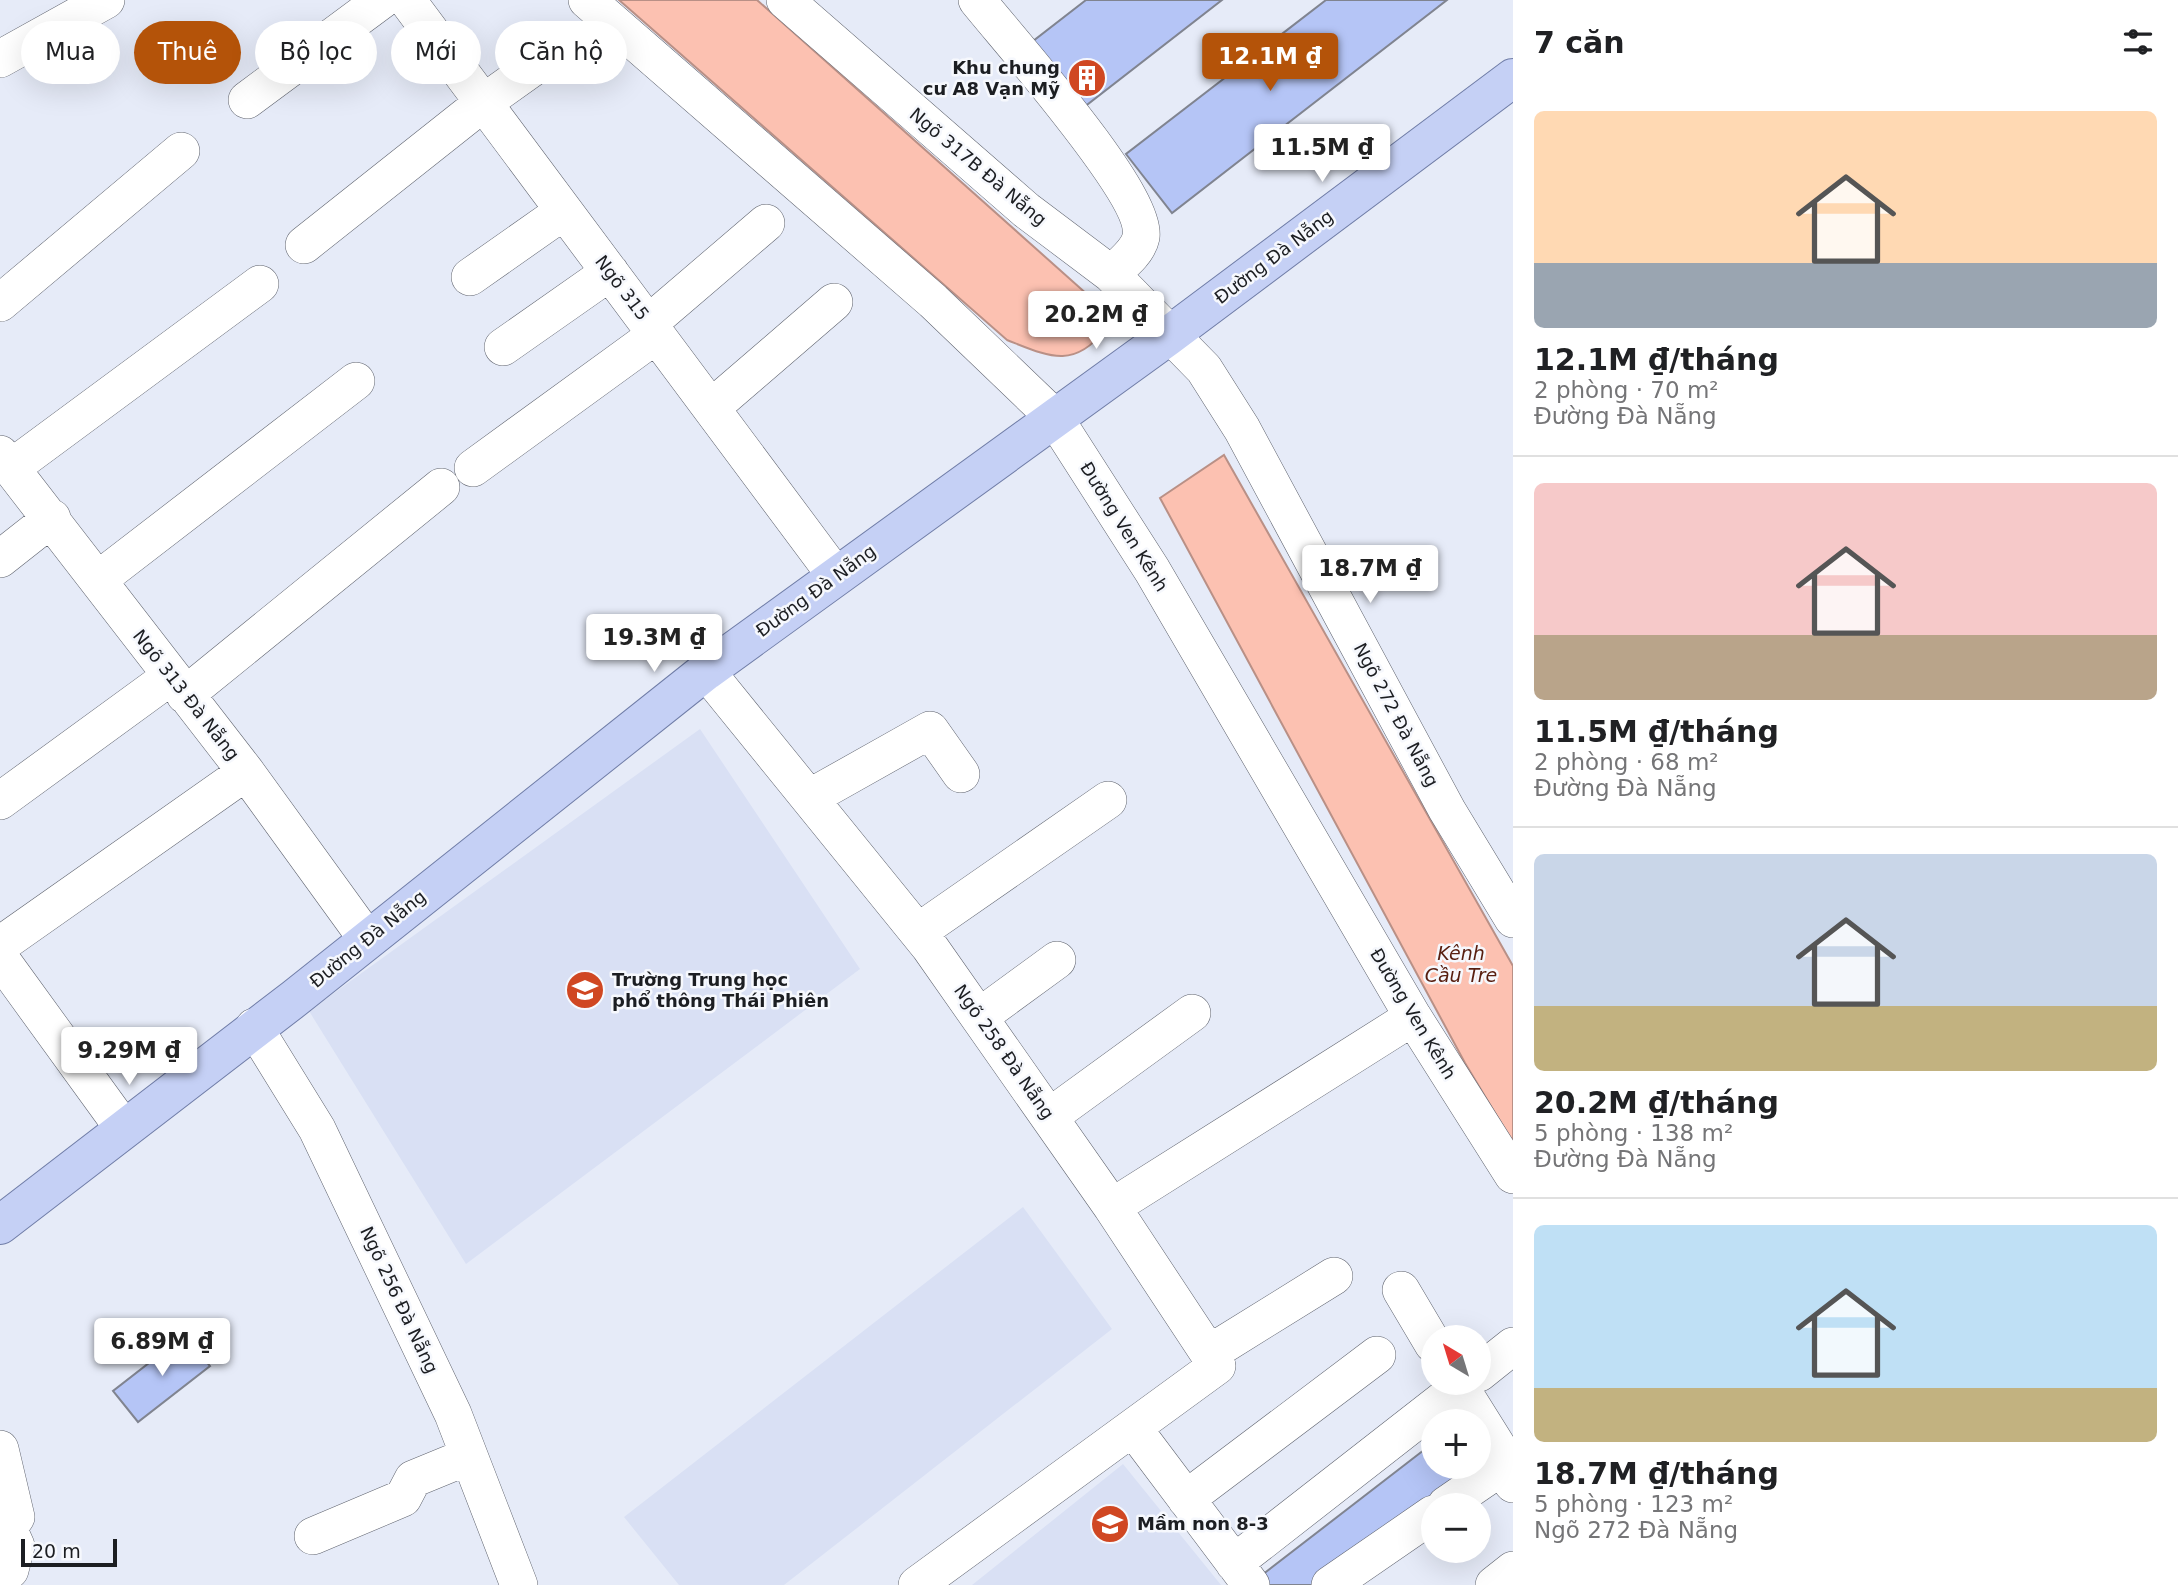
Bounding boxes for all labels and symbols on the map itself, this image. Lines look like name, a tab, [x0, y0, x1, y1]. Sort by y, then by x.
pin: 12.1M ₫	[1205, 34, 1335, 93]
place label: Khu chung cư A8 Vạn Mỹ	[923, 57, 1060, 99]
building icon: Khu chung cư A8 Vạn Mỹ	[1066, 57, 1108, 99]
street label: Ngõ 317B Đà Nẵng	[906, 103, 1051, 230]
pin: 11.5M ₫	[1257, 124, 1387, 184]
street label: Đường Đà Nẵng	[1210, 205, 1337, 308]
street label: Ngõ 315	[591, 251, 654, 324]
pin: 20.2M ₫	[1031, 292, 1161, 351]
street label: Đường Ven Kênh	[1076, 458, 1173, 595]
street label: Đường Đà Nẵng	[752, 540, 880, 641]
pin: 18.7M ₫	[1305, 546, 1435, 605]
pin: 19.3M ₫	[589, 614, 719, 674]
street label: Ngõ 313 Đà Nẵng	[129, 625, 244, 764]
street label: Ngõ 272 Đà Nẵng	[1350, 639, 1443, 790]
street label: Đường Đà Nẵng	[306, 885, 430, 992]
water label: Kênh Cầu Tre	[1425, 942, 1497, 986]
street label: Đường Ven Kênh	[1366, 945, 1461, 1083]
school or university icon: Trường Trung học phổ thông Thái Phiên	[564, 969, 606, 1011]
place label: Trường Trung học phổ thông Thái Phiên	[612, 969, 829, 1011]
street label: Ngõ 258 Đà Nẵng	[950, 980, 1059, 1123]
pin: 9.29M ₫	[64, 1028, 194, 1087]
street label: Ngõ 256 Đà Nẵng	[356, 1223, 443, 1377]
pin: 6.89M ₫	[97, 1318, 227, 1378]
north arrow	[1421, 1325, 1491, 1395]
school or university icon: Mầm non 8-3	[1089, 1503, 1131, 1545]
place label: Mầm non 8-3	[1137, 1513, 1269, 1534]
scale bar	[21, 1536, 117, 1568]

